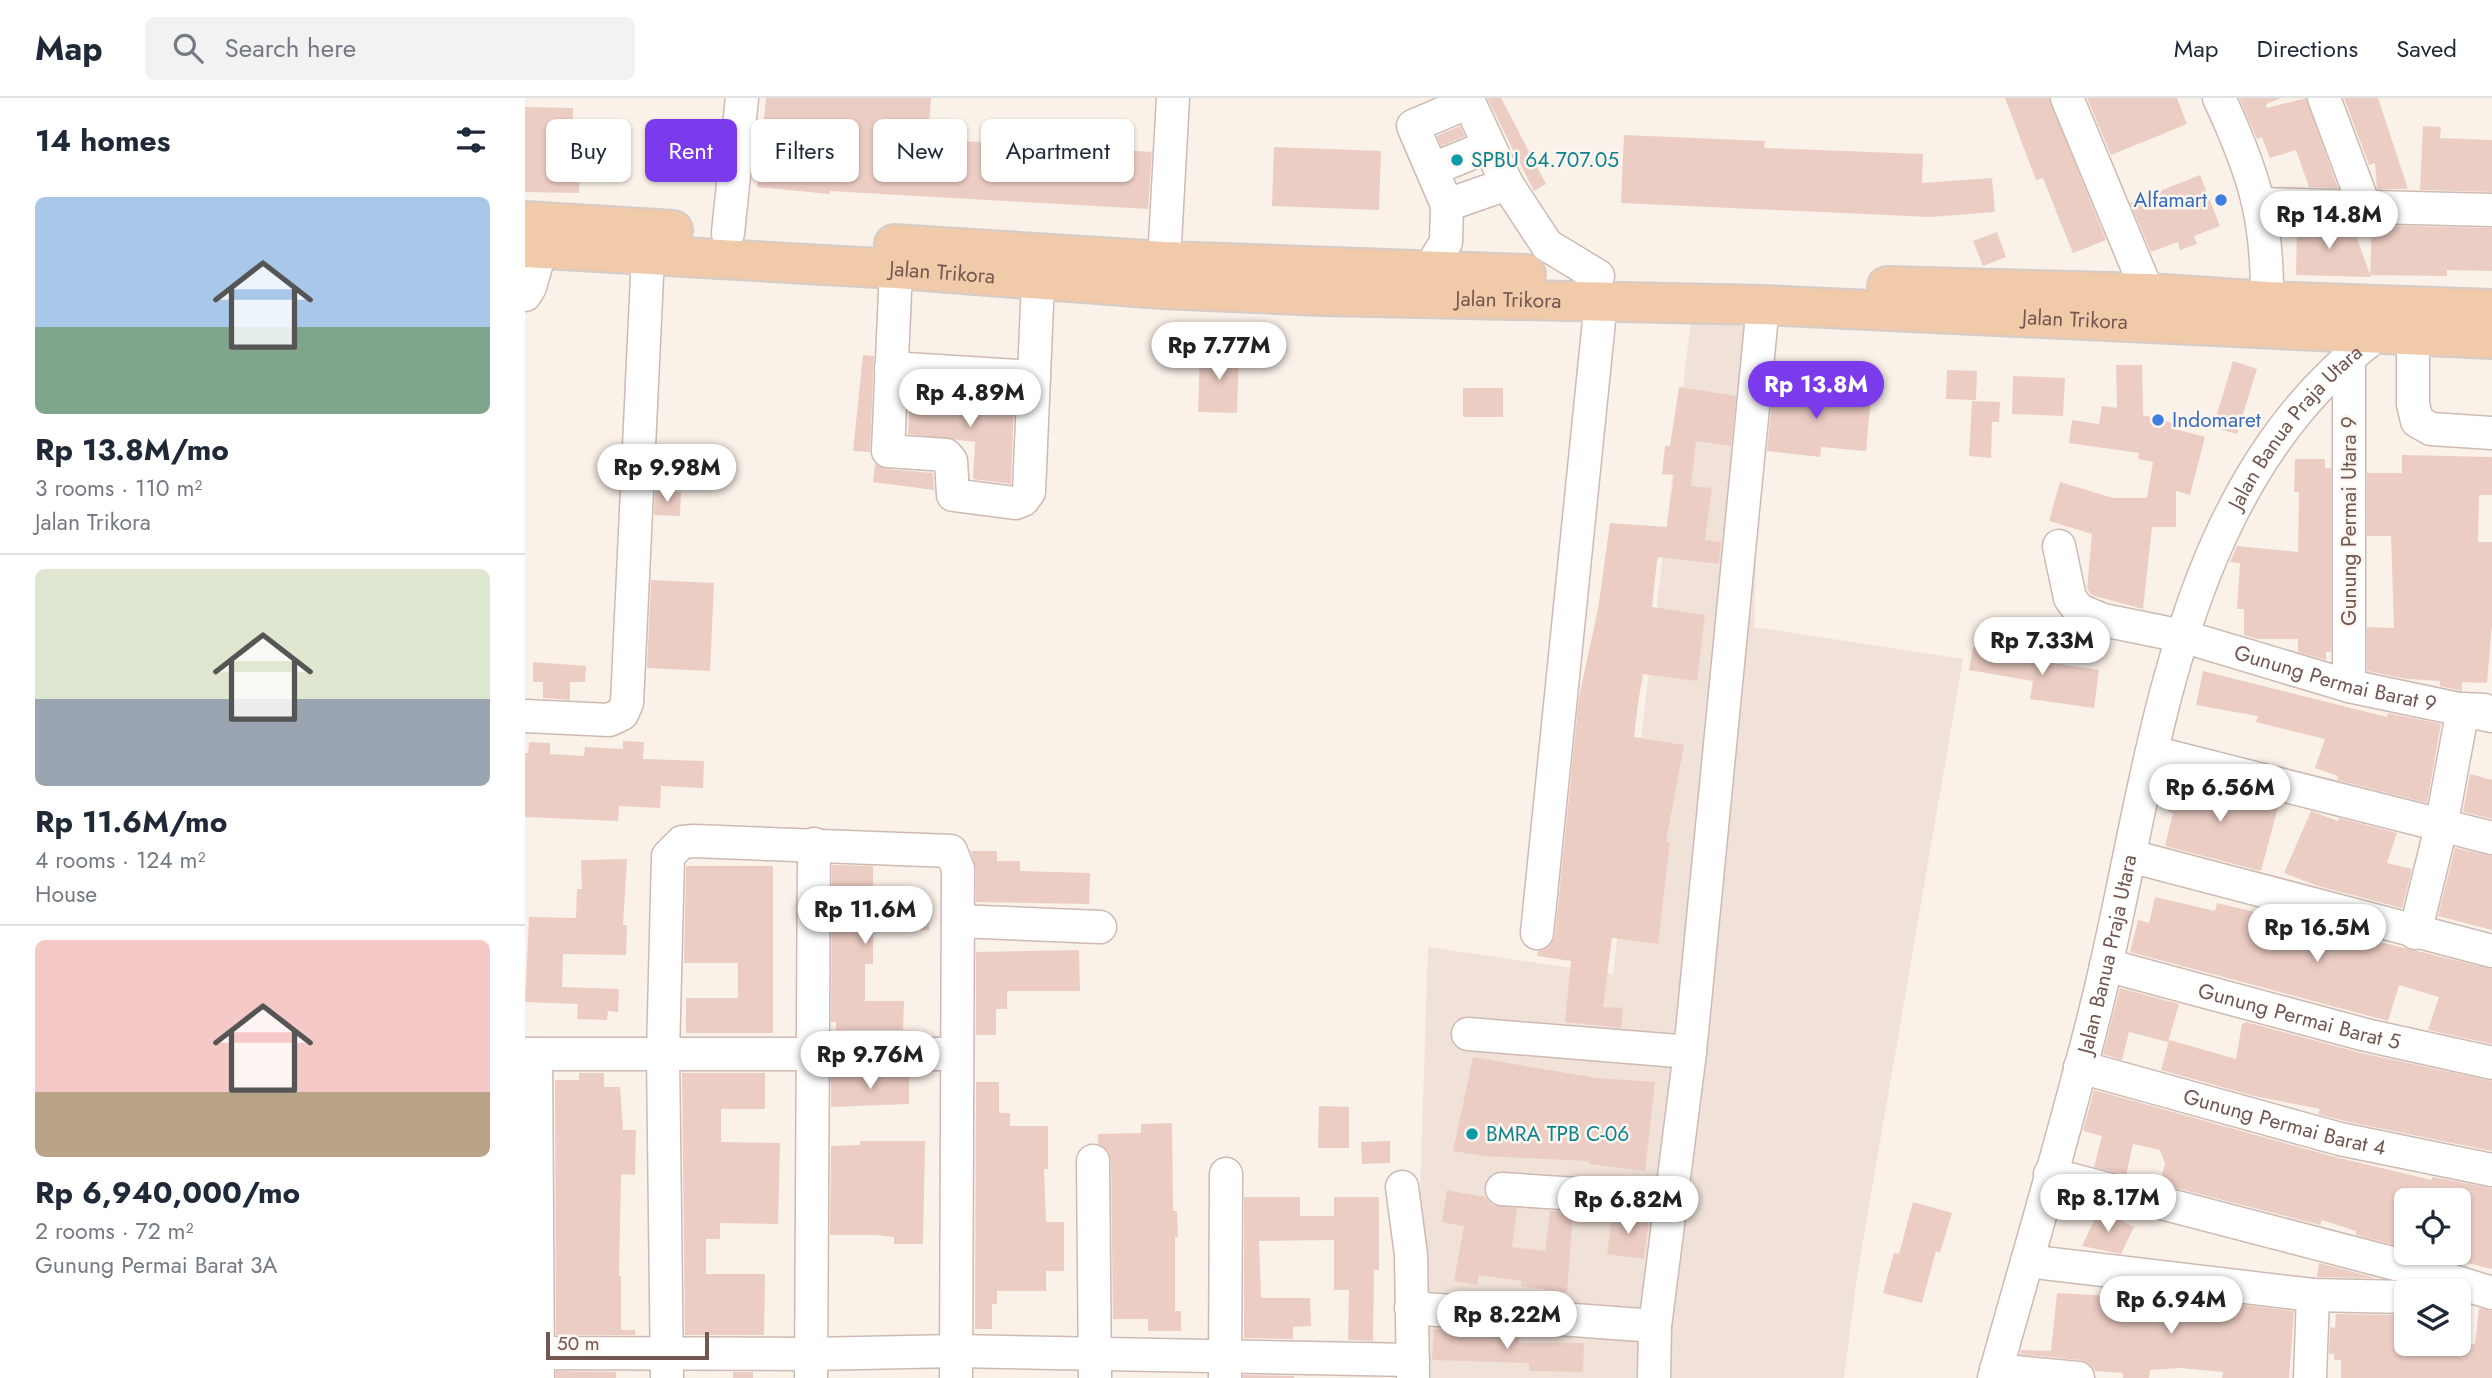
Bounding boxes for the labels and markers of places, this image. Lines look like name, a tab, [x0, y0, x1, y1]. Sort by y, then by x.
place label: SPBU 64.707.05	[1471, 145, 1619, 175]
marker: SPBU 64.707.05	[1449, 152, 1465, 168]
place label: Alfamart	[2133, 185, 2207, 215]
marker: Alfamart	[2213, 192, 2229, 208]
pin: Rp 14.8M	[2257, 192, 2401, 251]
pin: Rp 7.77M	[1147, 322, 1291, 382]
pin: Rp 13.8M	[1744, 362, 1888, 421]
pin: Rp 4.89M	[898, 370, 1042, 429]
place label: Indomaret	[2172, 405, 2261, 435]
marker: Indomaret	[2150, 412, 2166, 428]
pin: Rp 9.98M	[595, 444, 739, 504]
pin: Rp 7.33M	[1970, 618, 2114, 677]
pin: Rp 6.56M	[2148, 764, 2292, 824]
pin: Rp 11.6M	[793, 886, 937, 946]
pin: Rp 16.5M	[2245, 904, 2389, 964]
pin: Rp 9.76M	[798, 1032, 942, 1091]
place label: BMRA TPB C-06	[1486, 1119, 1629, 1149]
marker: BMRA TPB C-06	[1464, 1126, 1480, 1142]
pin: Rp 8.17M	[2036, 1174, 2180, 1234]
pin: Rp 6.82M	[1556, 1176, 1700, 1236]
pin: Rp 6.94M	[2099, 1276, 2243, 1336]
pin: Rp 8.22M	[1435, 1292, 1579, 1351]

